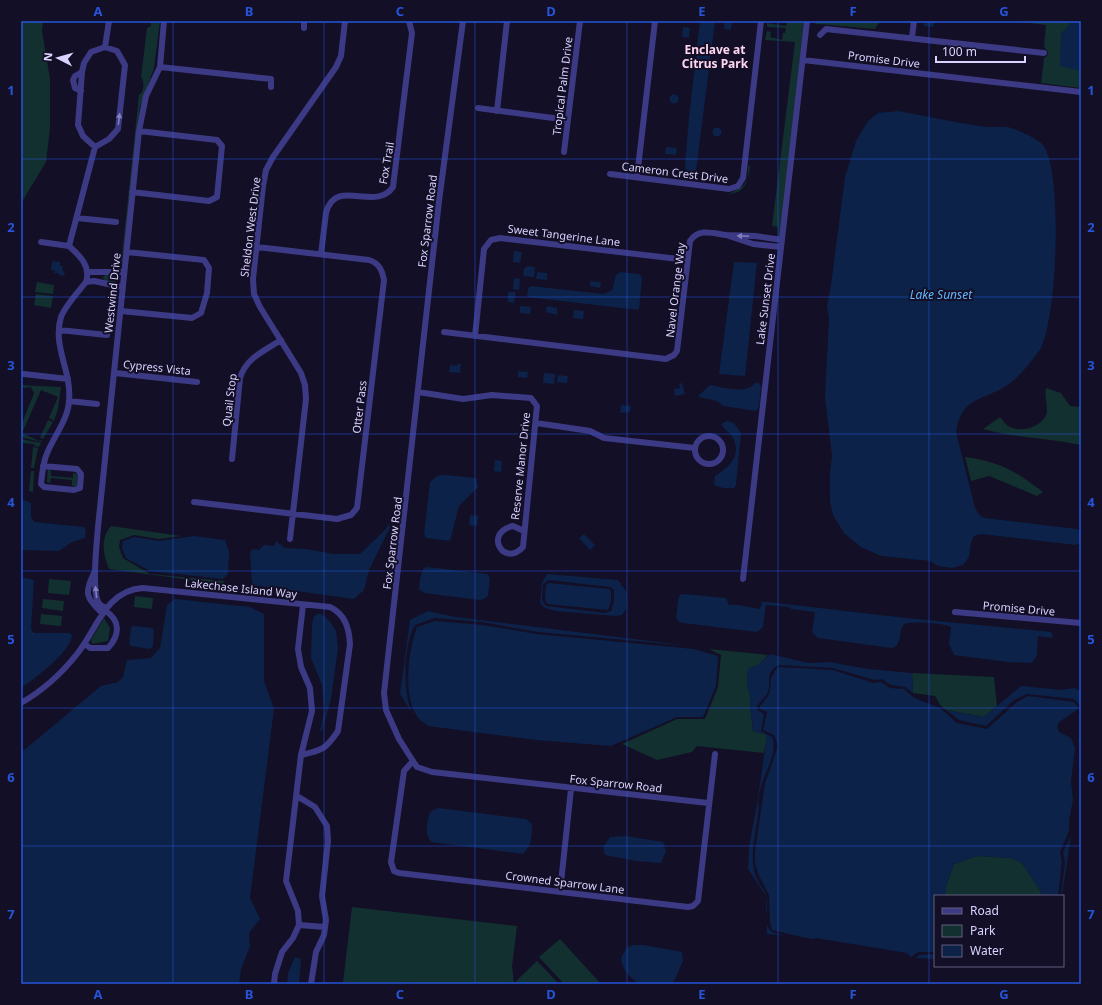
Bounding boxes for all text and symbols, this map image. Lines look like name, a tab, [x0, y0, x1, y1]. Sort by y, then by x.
text: A	[94, 2, 103, 20]
text: B	[245, 2, 253, 20]
text: C	[396, 2, 404, 20]
text: D	[546, 2, 556, 20]
text: E	[698, 2, 706, 20]
text: F	[849, 2, 857, 20]
text: G	[999, 2, 1009, 20]
street label: Tropical Palm Drive	[549, 36, 575, 136]
north arrow	[38, 38, 78, 78]
scale bar	[936, 38, 1025, 64]
district label: Enclave at Citrus Park	[682, 41, 749, 72]
text: 100 m	[942, 43, 977, 60]
street label: Promise Drive	[847, 47, 921, 71]
text: N	[40, 52, 55, 62]
text: 1	[7, 81, 15, 99]
text: 1	[1087, 81, 1095, 99]
one-way arrow	[116, 113, 122, 125]
street label: Fox Trail	[375, 141, 397, 185]
street label: Cameron Crest Drive	[621, 158, 729, 186]
street label: Fox Sparrow Road	[414, 174, 440, 268]
street label: Sheldon West Drive	[236, 176, 264, 278]
text: 2	[7, 218, 15, 236]
text: 2	[1087, 218, 1095, 236]
street label: Sweet Tangerine Lane	[507, 221, 621, 249]
one-way arrow	[737, 232, 749, 239]
street label: Navel Orange Way	[662, 241, 688, 338]
street label: Westwind Drive	[100, 252, 124, 334]
street label: Lake Sunset Drive	[752, 252, 778, 346]
water label: Lake Sunset	[910, 286, 973, 303]
text: 3	[7, 356, 15, 374]
street label: Cypress Vista	[122, 356, 192, 378]
text: 3	[1087, 356, 1095, 374]
street label: Quail Stop	[218, 372, 240, 427]
street label: Otter Pass	[348, 380, 370, 434]
street label: Reserve Manor Drive	[507, 412, 533, 520]
text: 4	[7, 493, 15, 511]
text: 4	[1087, 493, 1095, 511]
street label: Fox Sparrow Road	[379, 496, 405, 590]
street label: Lakechase Island Way	[184, 575, 298, 601]
one-way arrow	[93, 586, 99, 598]
street label: Promise Drive	[982, 597, 1056, 619]
text: 5	[7, 630, 15, 648]
text: 5	[1087, 630, 1095, 648]
text: 6	[7, 768, 15, 786]
text: 6	[1087, 768, 1095, 786]
street label: Fox Sparrow Road	[569, 771, 663, 795]
street label: Crowned Sparrow Lane	[505, 867, 625, 897]
legend	[934, 895, 1064, 967]
text: Road	[970, 902, 999, 919]
text: 7	[7, 905, 15, 923]
text: 7	[1087, 905, 1095, 923]
text: Park	[970, 922, 996, 939]
text: Water	[970, 942, 1004, 959]
text: A	[94, 985, 103, 1003]
text: B	[245, 985, 253, 1003]
text: C	[396, 985, 404, 1003]
text: D	[546, 985, 556, 1003]
text: E	[698, 985, 706, 1003]
text: F	[849, 985, 857, 1003]
text: G	[999, 985, 1009, 1003]

